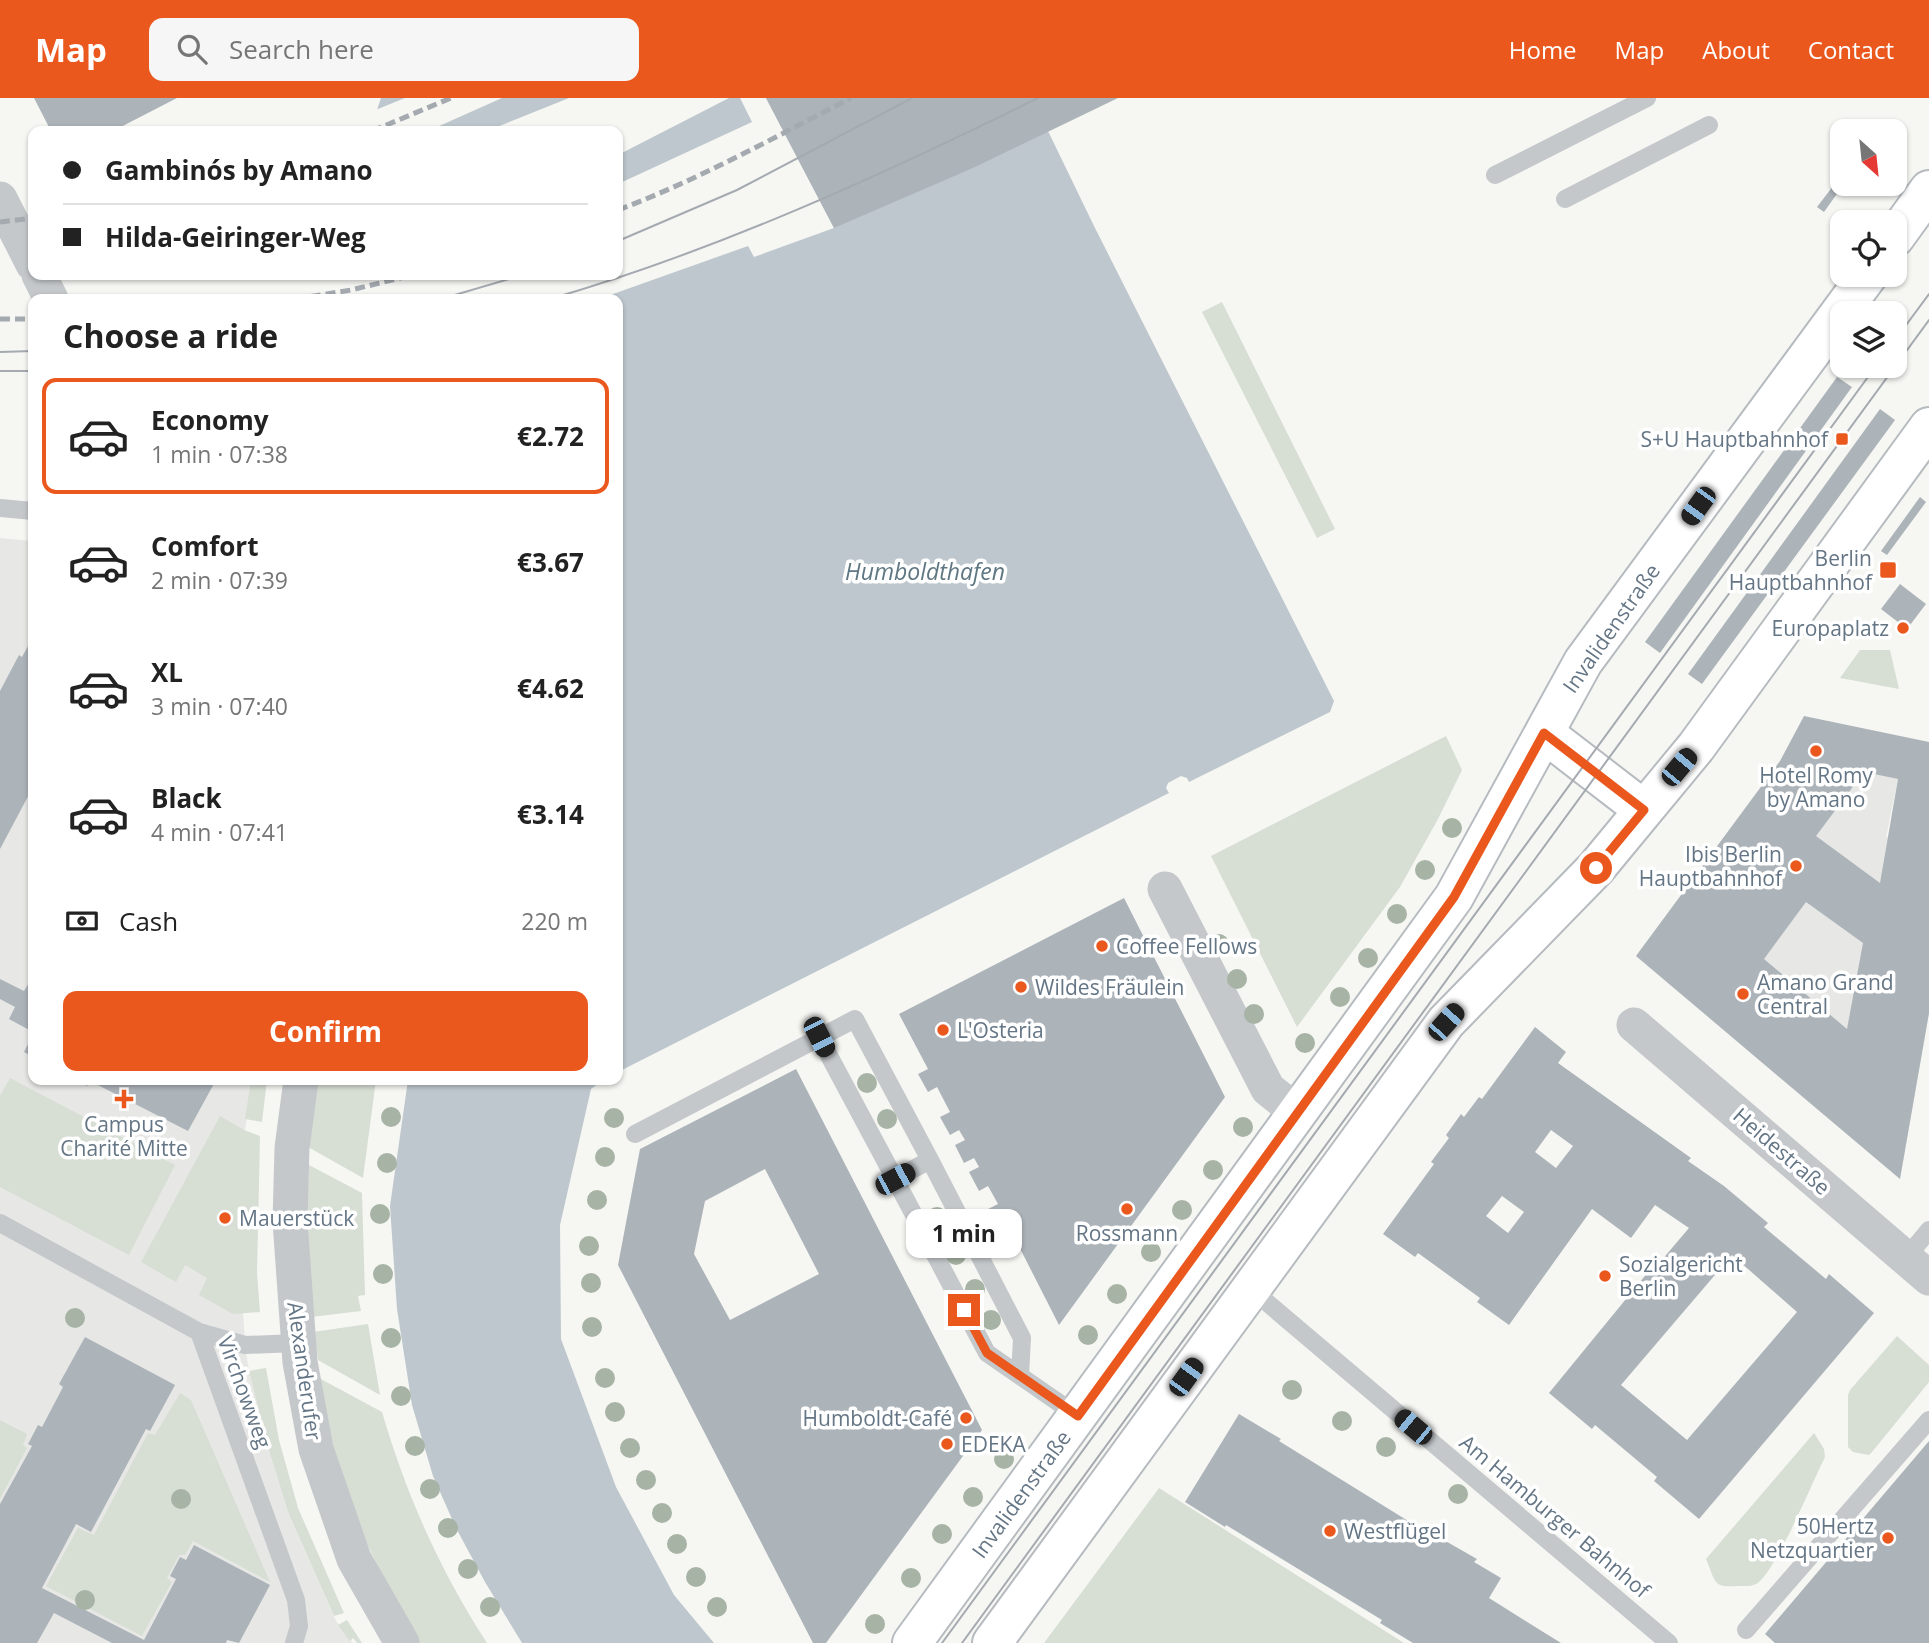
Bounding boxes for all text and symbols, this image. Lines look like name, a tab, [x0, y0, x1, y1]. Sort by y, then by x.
search box	[149, 18, 639, 81]
text: Map	[35, 27, 107, 72]
icon: search	[173, 30, 211, 68]
text: Search here	[229, 31, 374, 67]
text: Home	[1509, 33, 1577, 66]
text: Map	[1615, 33, 1664, 66]
text: About	[1702, 33, 1770, 66]
text: Contact	[1808, 33, 1894, 66]
north arrow	[1830, 119, 1908, 196]
map controls	[1830, 119, 1907, 378]
text: Gambinós by Amano	[105, 152, 373, 188]
button: locate	[1830, 210, 1907, 287]
text: Hilda-Geiringer-Weg	[105, 219, 366, 255]
button: layers	[1830, 301, 1907, 378]
text: Choose a ride	[63, 314, 278, 357]
text: Economy	[151, 402, 269, 438]
icon: car	[67, 405, 130, 468]
text: €2.72	[517, 418, 584, 454]
place label: S+U Hauptbahnhof	[1640, 425, 1830, 453]
marker: S+U Hauptbahnhof	[1834, 431, 1850, 447]
text: 1 min · 07:38	[151, 438, 288, 470]
car	[1678, 483, 1719, 529]
text: Comfort	[151, 528, 258, 564]
icon: car	[67, 531, 130, 594]
text: €3.67	[517, 544, 584, 580]
place label: Berlin Hauptbahnhof	[1729, 544, 1874, 596]
water label: Humboldthafen	[845, 555, 1005, 587]
street label: Invalidenstraße	[1556, 558, 1666, 698]
marker: Berlin Hauptbahnhof	[1878, 560, 1898, 580]
text: 2 min · 07:39	[151, 564, 288, 596]
place label: Europaplatz	[1772, 614, 1889, 642]
marker: Europaplatz	[1895, 620, 1911, 636]
text: XL	[151, 654, 183, 690]
icon: car	[67, 657, 130, 720]
text: €4.62	[517, 670, 584, 706]
text: 3 min · 07:40	[151, 690, 288, 722]
marker: Hotel Romy by Amano	[1808, 743, 1824, 759]
car	[1658, 744, 1701, 790]
place label: Hotel Romy by Amano	[1759, 761, 1873, 813]
text: Black	[151, 780, 222, 816]
icon: car	[67, 783, 130, 846]
text: €3.14	[517, 796, 584, 832]
text: 4 min · 07:41	[151, 816, 288, 848]
place label: Ibis Berlin Hauptbahnhof	[1639, 840, 1784, 892]
route start	[1580, 852, 1612, 884]
marker: Ibis Berlin Hauptbahnhof	[1788, 858, 1804, 874]
icon: cash	[63, 902, 101, 940]
text: Cash	[119, 903, 178, 939]
text: 220 m	[521, 905, 588, 937]
place label: Coffee Fellows	[1116, 932, 1257, 960]
marker: Coffee Fellows	[1094, 938, 1110, 954]
place label: Amano Grand Central	[1757, 968, 1894, 1020]
place label: Wildes Fräulein	[1035, 973, 1184, 1001]
marker: Wildes Fräulein	[1013, 979, 1029, 995]
marker: Amano Grand Central	[1735, 986, 1751, 1002]
button: Confirm	[63, 991, 588, 1071]
car	[1425, 999, 1468, 1045]
car	[801, 1014, 838, 1060]
place label: L'Osteria	[957, 1016, 1044, 1044]
marker: L'Osteria	[935, 1022, 951, 1038]
marker: Campus Charité Mitte	[114, 1089, 134, 1109]
street label: Heidestraße	[1728, 1101, 1836, 1201]
place label: Campus Charité Mitte	[60, 1110, 188, 1162]
car	[872, 1160, 919, 1198]
marker: Rossmann	[1119, 1201, 1135, 1217]
place label: Mauerstück	[239, 1204, 354, 1232]
callout: 1 min	[906, 1208, 1022, 1258]
marker: Mauerstück	[217, 1210, 233, 1226]
text: 1 min	[932, 1217, 996, 1249]
place label: Rossmann	[1076, 1219, 1178, 1247]
place label: Sozialgericht Berlin	[1619, 1250, 1743, 1302]
marker: Sozialgericht Berlin	[1597, 1268, 1613, 1284]
route end	[948, 1294, 980, 1326]
street label: Alexanderufer	[281, 1300, 329, 1442]
street label: Virchowweg	[212, 1332, 278, 1452]
car	[1166, 1354, 1207, 1400]
place label: Humboldt-Café	[803, 1404, 952, 1432]
car	[1391, 1405, 1436, 1449]
marker: Humboldt-Café	[958, 1410, 974, 1426]
street label: Invalidenstraße	[965, 1424, 1077, 1564]
street label: Am Hamburger Bahnhof	[1454, 1428, 1657, 1605]
place label: EDEKA	[961, 1430, 1026, 1458]
marker: EDEKA	[939, 1436, 955, 1452]
place label: 50Hertz Netzquartier	[1750, 1512, 1874, 1564]
place label: Westflügel	[1344, 1517, 1446, 1545]
marker: Westflügel	[1322, 1523, 1338, 1539]
marker: 50Hertz Netzquartier	[1880, 1530, 1896, 1546]

